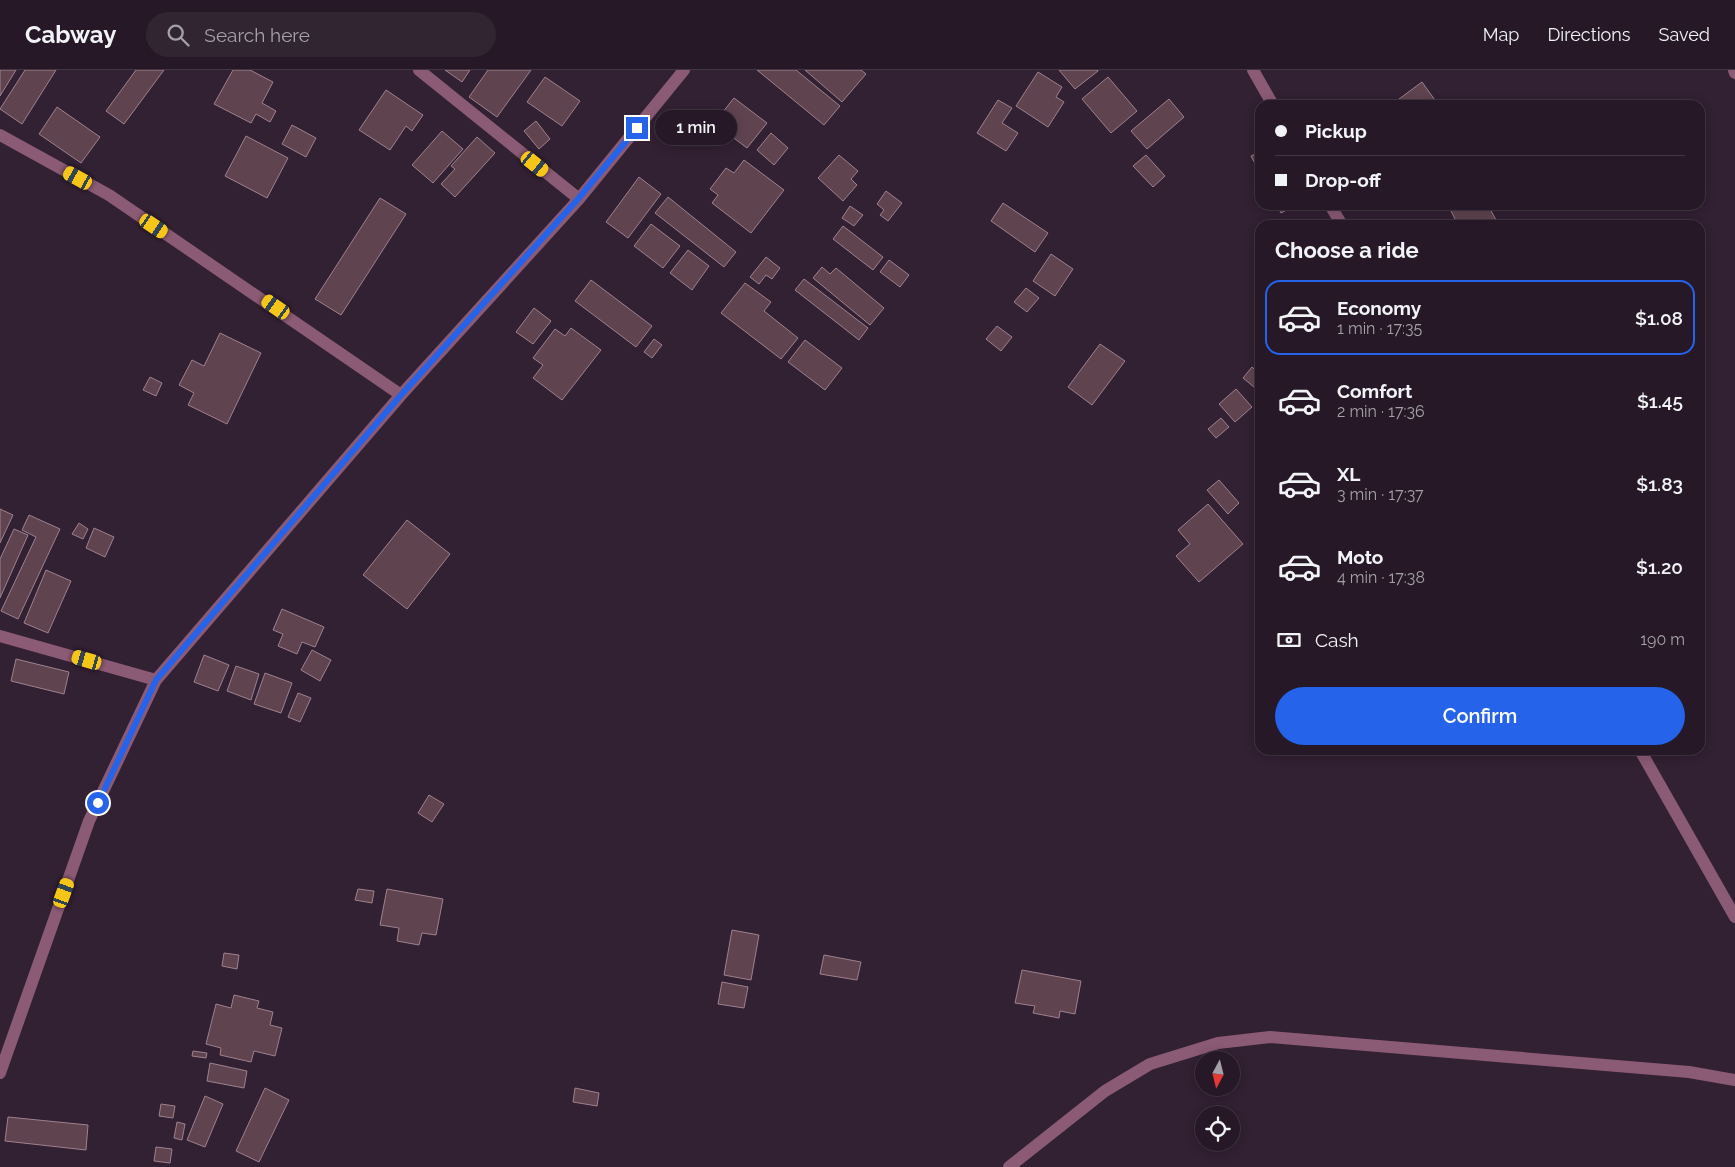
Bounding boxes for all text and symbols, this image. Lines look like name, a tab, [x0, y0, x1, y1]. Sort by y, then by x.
search box	[146, 12, 496, 57]
text: Cabway	[25, 20, 116, 49]
icon: search	[164, 21, 192, 49]
text: Search here	[204, 24, 310, 46]
text: Map	[1483, 24, 1519, 45]
text: Directions	[1547, 24, 1631, 45]
text: Saved	[1659, 24, 1710, 45]
callout: 1 min	[654, 110, 737, 146]
route end	[626, 117, 648, 139]
text: 1 min	[676, 118, 716, 137]
text: Pickup	[1305, 120, 1367, 142]
car	[518, 149, 551, 179]
car	[61, 164, 94, 192]
text: Drop-off	[1305, 169, 1381, 191]
car	[137, 211, 170, 241]
text: Choose a ride	[1275, 237, 1419, 263]
car	[259, 292, 292, 322]
icon: car	[1277, 295, 1322, 340]
text: Economy	[1337, 297, 1421, 319]
text: $1.08	[1635, 307, 1683, 329]
text: 1 min · 17:35	[1337, 319, 1422, 338]
icon: car	[1277, 378, 1322, 423]
text: Comfort	[1337, 380, 1412, 402]
text: $1.45	[1637, 390, 1683, 412]
text: 2 min · 17:36	[1337, 402, 1425, 421]
icon: car	[1277, 461, 1322, 506]
text: XL	[1337, 463, 1360, 485]
text: $1.83	[1636, 473, 1683, 495]
text: 3 min · 17:37	[1337, 485, 1424, 504]
icon: car	[1277, 544, 1322, 589]
text: Moto	[1337, 546, 1383, 568]
text: $1.20	[1636, 556, 1683, 578]
text: 4 min · 17:38	[1337, 568, 1425, 587]
icon: cash	[1275, 626, 1303, 654]
text: Cash	[1315, 629, 1359, 651]
text: 190 m	[1640, 630, 1685, 649]
car	[70, 649, 103, 671]
button: Confirm	[1275, 687, 1685, 745]
route start	[87, 792, 109, 814]
car	[51, 876, 76, 910]
north arrow	[1195, 1051, 1240, 1096]
map controls	[1195, 1051, 1240, 1151]
button: locate	[1195, 1106, 1240, 1151]

